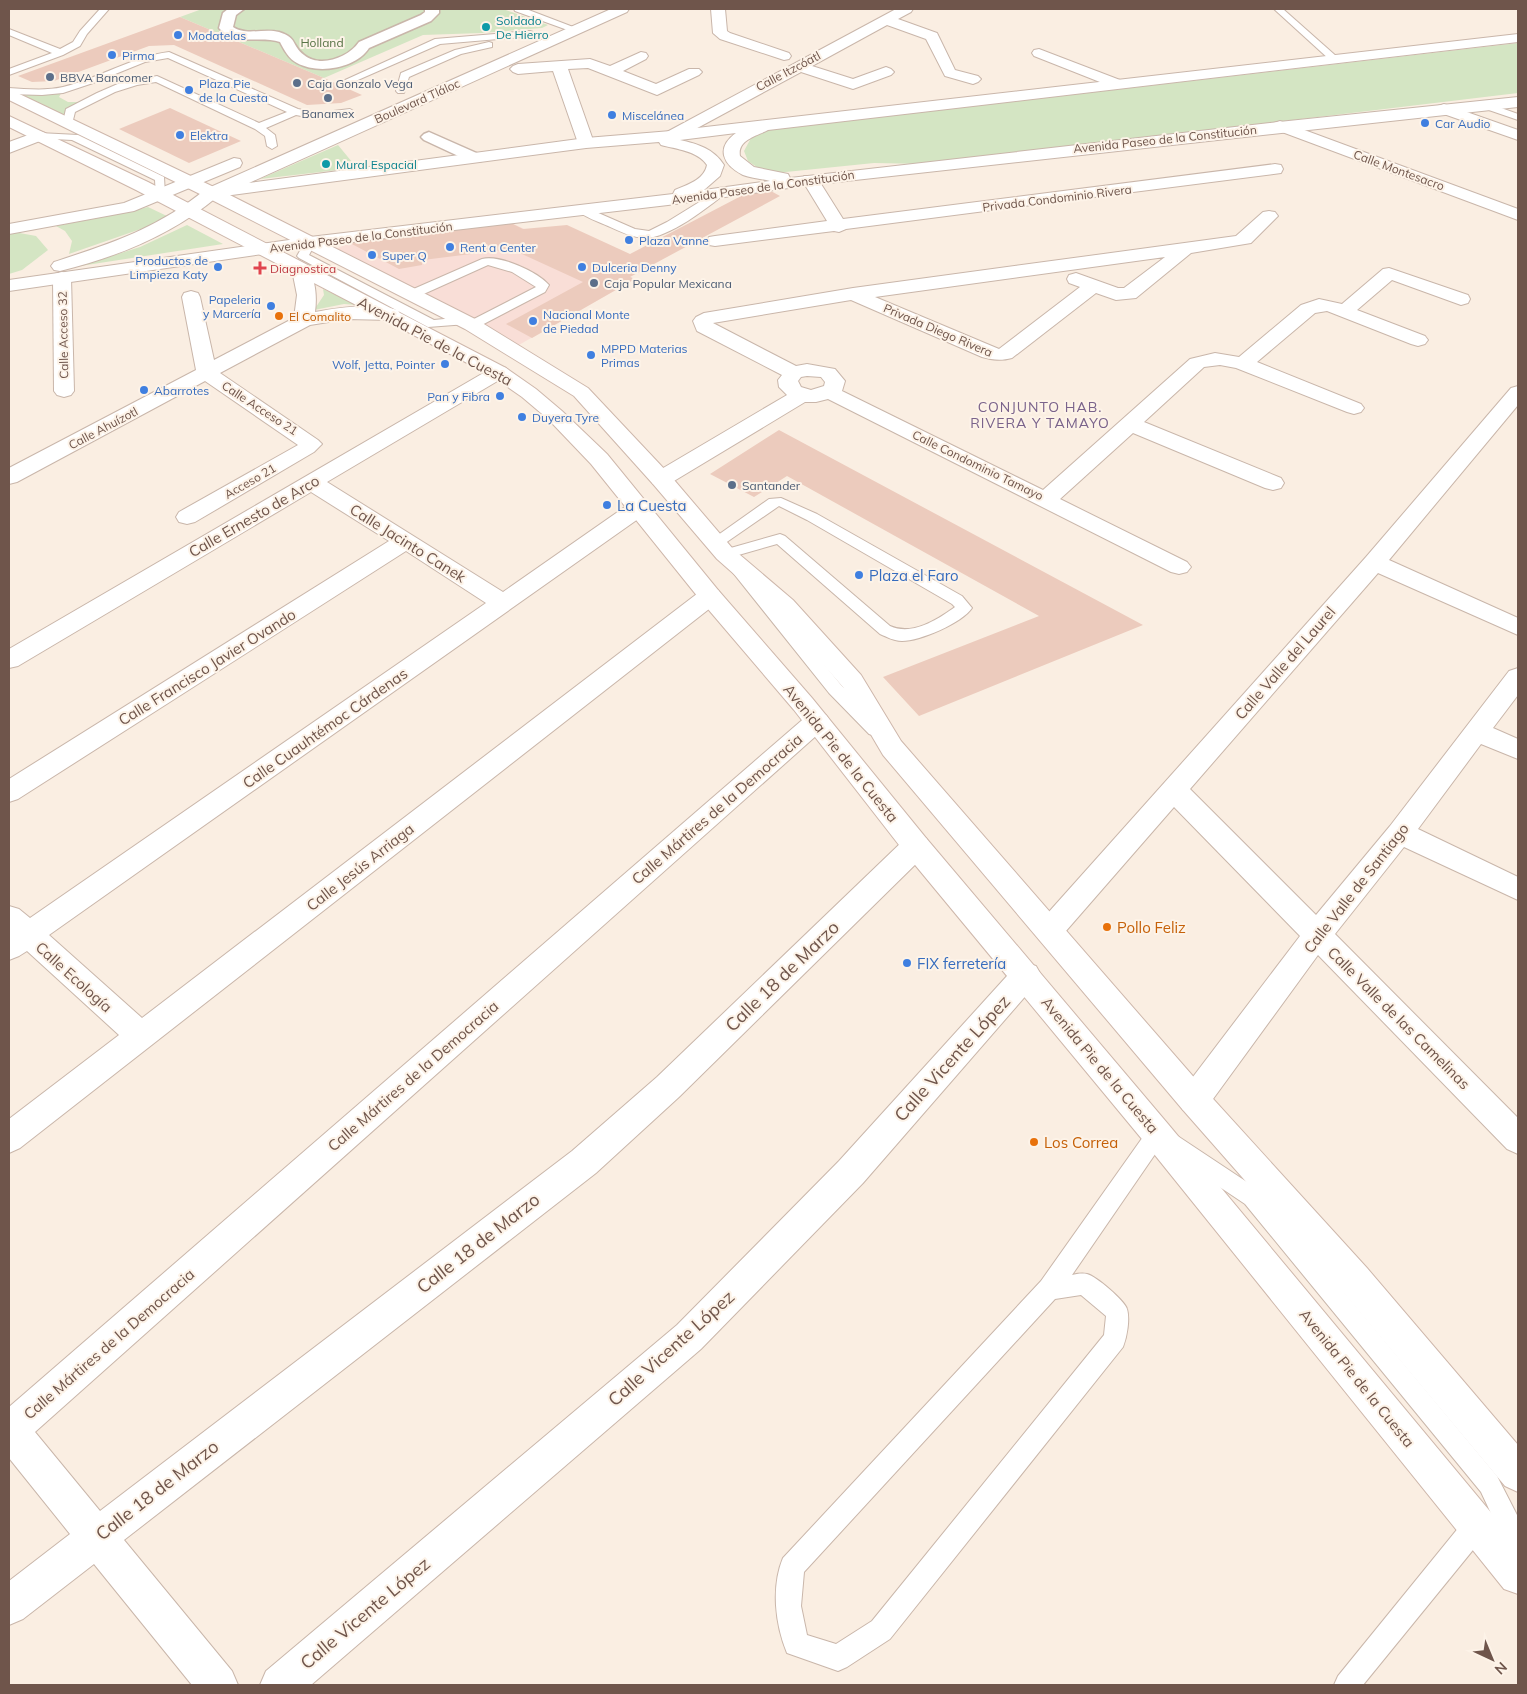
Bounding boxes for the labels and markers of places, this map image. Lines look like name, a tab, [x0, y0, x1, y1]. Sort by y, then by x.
place label: Soldado De Hierro	[496, 13, 549, 42]
marker: Soldado De Hierro	[480, 21, 492, 33]
place label: Modatelas	[188, 28, 246, 43]
marker: Modatelas	[172, 29, 184, 41]
place label: Pirma	[122, 48, 155, 63]
marker: Pirma	[106, 49, 118, 61]
place label: BBVA Bancomer	[60, 70, 153, 85]
marker: BBVA Bancomer	[44, 71, 56, 83]
place label: Plaza Pie de la Cuesta	[199, 76, 268, 105]
place label: Caja Gonzalo Vega	[307, 76, 413, 91]
marker: Caja Gonzalo Vega	[291, 77, 303, 89]
marker: Plaza Pie de la Cuesta	[183, 84, 195, 96]
marker: Banamex	[322, 92, 334, 104]
place label: Banamex	[301, 106, 355, 121]
place label: Miscelánea	[622, 108, 684, 123]
marker: Miscelánea	[606, 109, 618, 121]
place label: Car Audio	[1435, 116, 1490, 131]
marker: Car Audio	[1419, 117, 1431, 129]
place label: Elektra	[190, 128, 228, 143]
marker: Elektra	[174, 129, 186, 141]
place label: Mural Espacial	[336, 157, 417, 172]
marker: Mural Espacial	[320, 158, 332, 170]
place label: Plaza Vanne	[639, 233, 709, 248]
marker: Plaza Vanne	[623, 234, 635, 246]
place label: Rent a Center	[460, 240, 536, 255]
marker: Rent a Center	[444, 241, 456, 253]
place label: Super Q	[382, 248, 427, 263]
marker: Super Q	[366, 249, 378, 261]
place label: Productos de Limpieza Katy	[130, 253, 209, 282]
place label: Dulceria Denny	[592, 260, 677, 275]
marker: Productos de Limpieza Katy	[212, 261, 224, 273]
place label: Diagnostica	[270, 261, 336, 276]
marker: Dulceria Denny	[576, 261, 588, 273]
marker: Diagnostica	[254, 262, 266, 274]
place label: Caja Popular Mexicana	[604, 276, 732, 291]
marker: Caja Popular Mexicana	[588, 277, 600, 289]
place label: Papeleria y Marcería	[203, 292, 261, 321]
marker: Papeleria y Marcería	[265, 300, 277, 312]
place label: Nacional Monte de Piedad	[543, 307, 630, 336]
place label: El Comalito	[289, 309, 351, 324]
marker: El Comalito	[273, 310, 285, 322]
marker: Nacional Monte de Piedad	[527, 315, 539, 327]
place label: MPPD Materias Primas	[601, 341, 688, 370]
marker: MPPD Materias Primas	[585, 349, 597, 361]
place label: Wolf, Jetta, Pointer	[332, 357, 436, 372]
marker: Wolf, Jetta, Pointer	[439, 358, 451, 370]
place label: Abarrotes	[154, 383, 209, 398]
marker: Abarrotes	[138, 384, 150, 396]
place label: Pan y Fibra	[427, 389, 490, 404]
marker: Pan y Fibra	[494, 390, 506, 402]
place label: Duyera Tyre	[532, 410, 599, 425]
marker: Duyera Tyre	[516, 411, 528, 423]
place label: Santander	[742, 478, 801, 493]
marker: Santander	[726, 479, 738, 491]
place label: La Cuesta	[617, 496, 687, 515]
marker: La Cuesta	[601, 499, 613, 511]
place label: Plaza el Faro	[869, 566, 959, 585]
marker: Plaza el Faro	[853, 569, 865, 581]
place label: Pollo Feliz	[1117, 918, 1186, 937]
marker: Pollo Feliz	[1101, 921, 1113, 933]
place label: FIX ferretería	[917, 954, 1006, 973]
marker: FIX ferretería	[901, 957, 913, 969]
place label: Los Correa	[1044, 1133, 1118, 1152]
marker: Los Correa	[1028, 1136, 1040, 1148]

